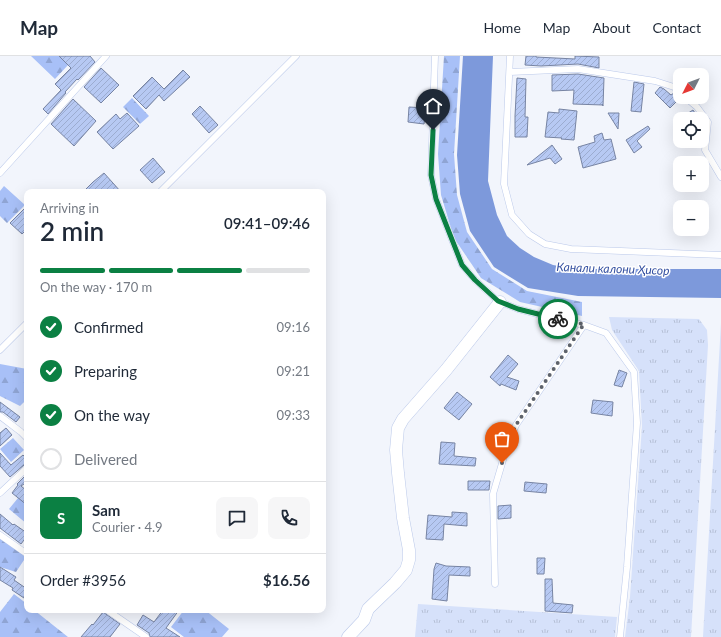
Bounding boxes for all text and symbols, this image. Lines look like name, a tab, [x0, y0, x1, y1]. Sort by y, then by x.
text: Map	[20, 16, 58, 39]
text: Home	[483, 19, 521, 36]
text: Map	[543, 19, 570, 36]
text: About	[592, 19, 630, 36]
text: Contact	[652, 19, 701, 36]
north arrow	[673, 68, 709, 104]
map controls	[673, 68, 709, 236]
pin	[416, 89, 450, 130]
icon: home	[422, 95, 444, 117]
button: locate	[673, 112, 709, 148]
button: +	[673, 156, 709, 192]
text: Arriving in	[40, 200, 99, 216]
button: −	[673, 200, 709, 236]
text: 09:41–09:46	[224, 214, 310, 232]
text: 2 min	[40, 215, 104, 247]
water label: Канали калони Ҳисор	[556, 259, 670, 278]
text: On the way · 170 m	[40, 279, 152, 295]
courier	[538, 299, 578, 339]
icon: bike	[547, 308, 569, 330]
icon: check	[40, 316, 62, 338]
text: Confirmed	[74, 318, 143, 336]
text: 09:16	[277, 319, 310, 335]
icon: check	[40, 360, 62, 382]
text: Preparing	[74, 362, 137, 380]
text: 09:21	[277, 363, 310, 379]
icon: check	[40, 404, 62, 426]
text: On the way	[74, 406, 150, 424]
text: 09:33	[277, 407, 310, 423]
pin	[485, 422, 519, 463]
icon: bag	[491, 428, 513, 450]
text: Delivered	[74, 450, 137, 468]
button: chat	[216, 497, 258, 539]
button: phone	[268, 497, 310, 539]
text: Sam	[92, 501, 120, 519]
text: S	[57, 509, 65, 527]
text: Courier · 4.9	[92, 519, 163, 535]
text: Order #3956	[40, 571, 126, 589]
text: $16.56	[263, 571, 310, 589]

